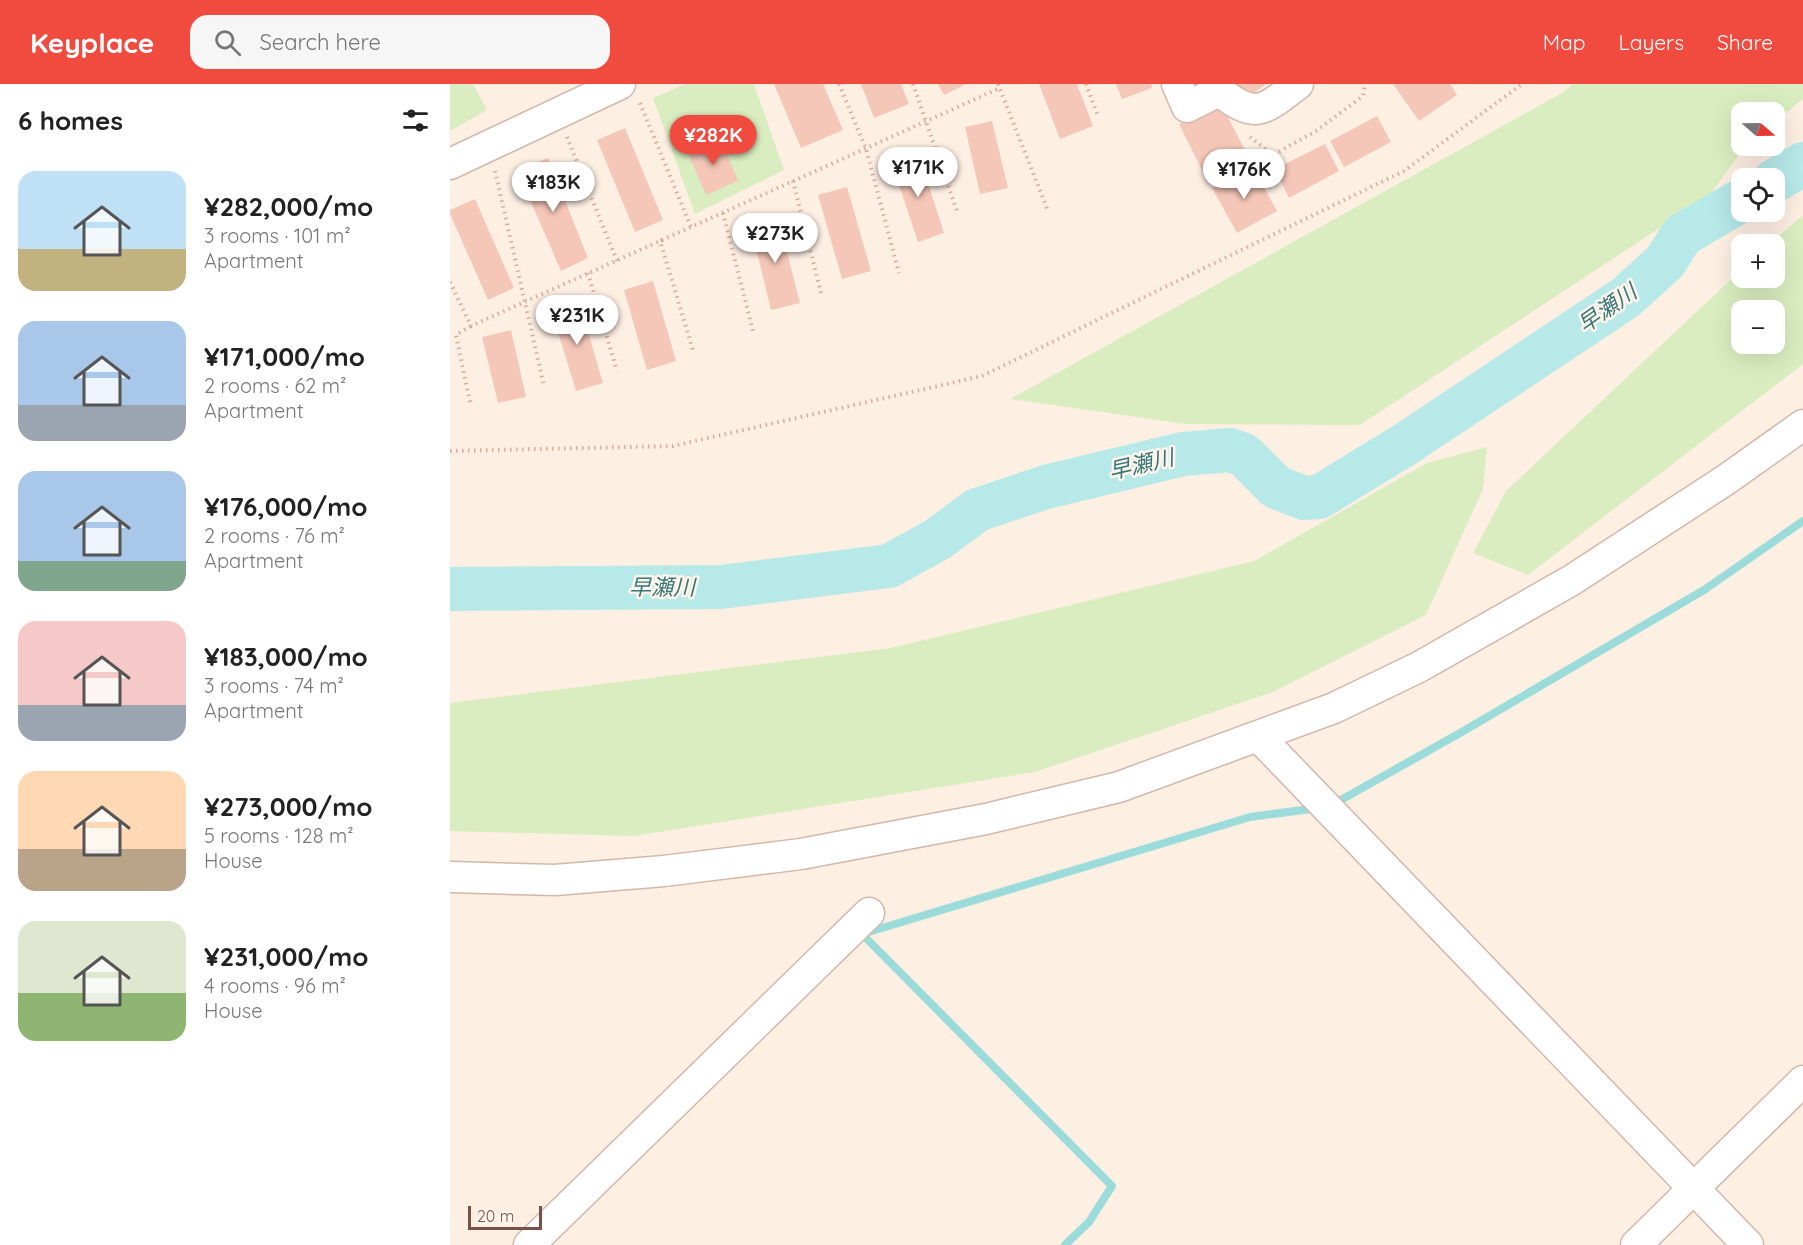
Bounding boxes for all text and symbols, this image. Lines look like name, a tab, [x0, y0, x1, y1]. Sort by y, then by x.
search box	[190, 15, 610, 69]
text: Keyplace	[30, 25, 154, 60]
icon: search	[211, 26, 244, 59]
text: Search here	[259, 28, 381, 56]
text: Map	[1543, 29, 1586, 55]
text: Layers	[1619, 29, 1684, 55]
text: Share	[1717, 29, 1773, 55]
north arrow	[1731, 102, 1785, 156]
map controls	[1731, 102, 1785, 354]
text: 6 homes	[18, 104, 123, 137]
icon: filters	[399, 104, 432, 137]
pin: ¥282K	[671, 115, 755, 166]
text: ¥282K	[684, 122, 742, 147]
pin: ¥171K	[876, 147, 960, 198]
pin: ¥176K	[1202, 149, 1286, 200]
text: ¥171K	[892, 154, 944, 179]
text: ¥176K	[1217, 156, 1271, 181]
pin: ¥183K	[511, 162, 595, 213]
button: locate	[1731, 168, 1785, 222]
text: ¥183K	[526, 169, 580, 194]
text: ¥282,000/mo	[204, 190, 373, 223]
icon: home	[66, 195, 138, 267]
pin: ¥273K	[733, 213, 817, 264]
text: ¥273K	[746, 220, 804, 245]
text: 3 rooms · 101 m²	[204, 223, 351, 248]
button: +	[1731, 234, 1785, 288]
text: Apartment	[204, 248, 304, 273]
water label: 早瀬川	[1572, 276, 1644, 338]
pin: ¥231K	[535, 295, 619, 346]
button: −	[1731, 300, 1785, 354]
text: ¥231K	[550, 302, 604, 327]
text: ¥171,000/mo	[204, 340, 365, 373]
icon: home	[66, 345, 138, 417]
text: 2 rooms · 62 m²	[204, 373, 346, 398]
text: Apartment	[204, 398, 304, 423]
water label: 早瀬川	[1106, 442, 1178, 485]
text: ¥176,000/mo	[204, 490, 368, 523]
icon: home	[66, 495, 138, 567]
text: 2 rooms · 76 m²	[204, 523, 345, 548]
text: Apartment	[204, 548, 304, 573]
water label: 早瀬川	[629, 573, 697, 601]
text: ¥183,000/mo	[204, 640, 368, 673]
icon: home	[66, 645, 138, 717]
text: 3 rooms · 74 m²	[204, 673, 344, 698]
text: Apartment	[204, 698, 304, 723]
text: ¥273,000/mo	[204, 790, 373, 823]
icon: home	[66, 795, 138, 867]
text: 5 rooms · 128 m²	[204, 823, 354, 848]
text: House	[204, 848, 263, 873]
text: ¥231,000/mo	[204, 940, 368, 973]
icon: home	[66, 945, 138, 1017]
text: 4 rooms · 96 m²	[204, 973, 346, 998]
text: House	[204, 998, 263, 1023]
scale bar	[468, 1203, 542, 1230]
text: 20 m	[477, 1206, 514, 1226]

